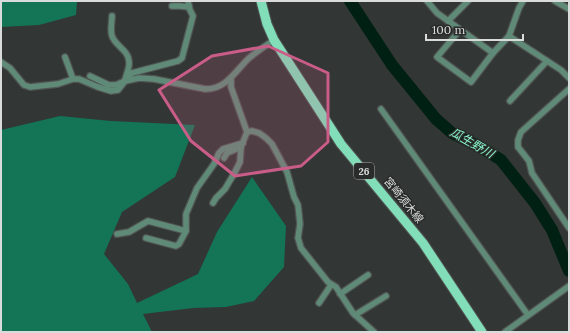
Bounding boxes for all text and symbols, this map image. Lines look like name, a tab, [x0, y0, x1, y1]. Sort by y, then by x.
scale bar	[426, 16, 523, 42]
text: 100 m	[432, 22, 465, 37]
water label: 瓜生野川	[448, 124, 499, 162]
road number: 26	[354, 163, 374, 179]
street label: 宮崎須木線	[381, 174, 427, 226]

